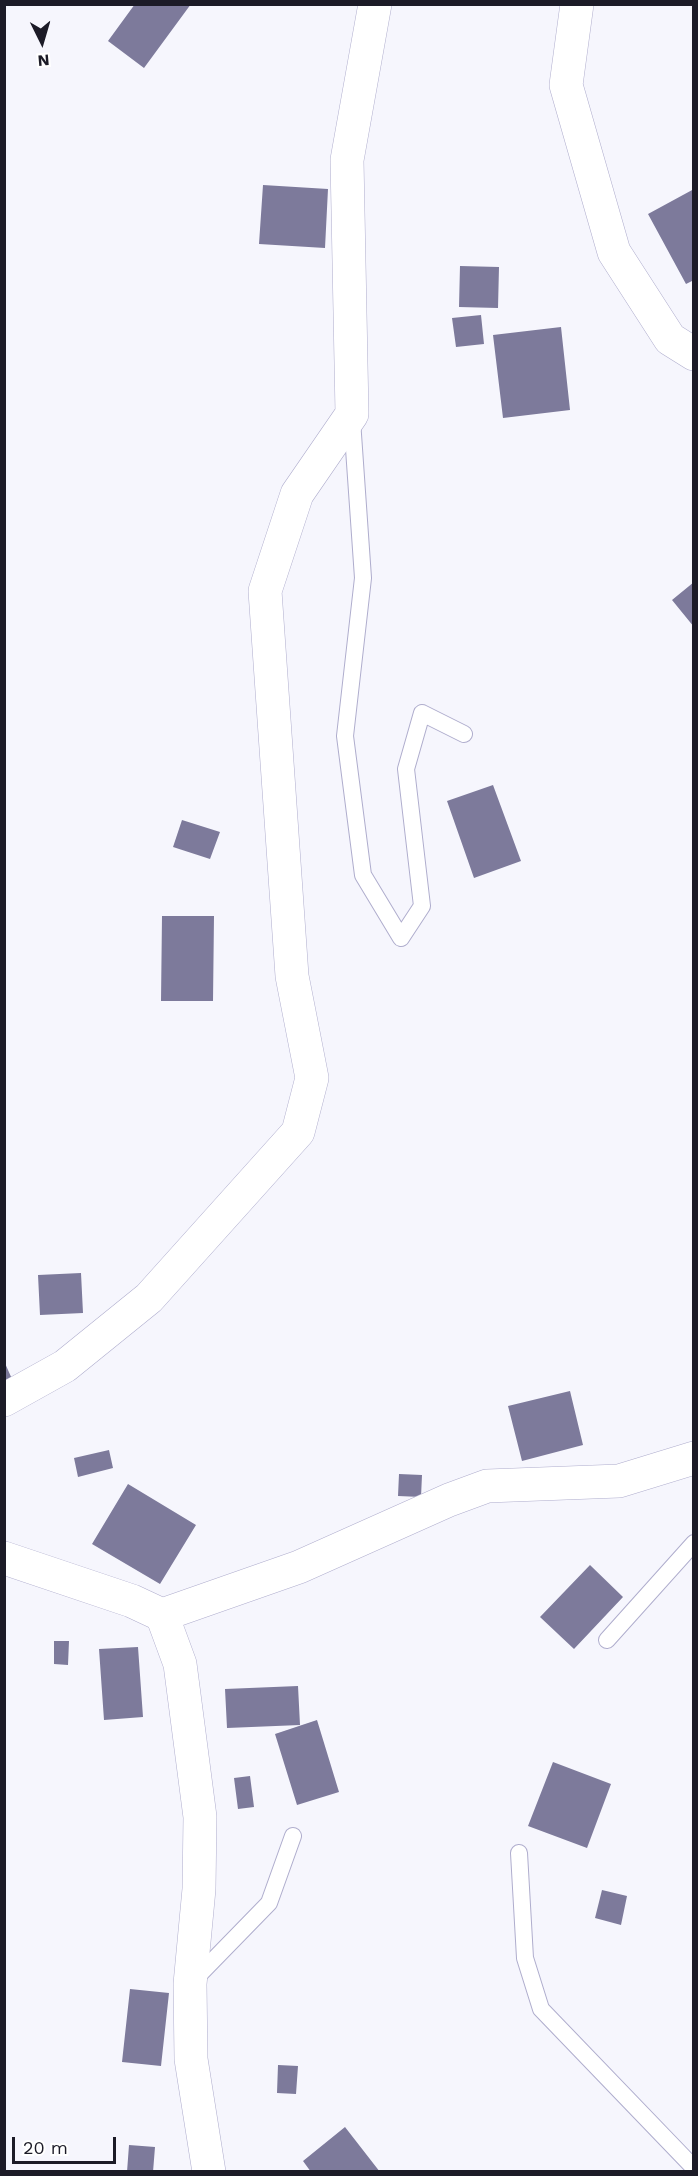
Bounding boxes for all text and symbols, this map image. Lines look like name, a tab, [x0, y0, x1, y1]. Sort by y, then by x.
north arrow	[12, 12, 72, 72]
text: N	[37, 50, 50, 70]
scale bar	[15, 2125, 118, 2163]
text: 20 m	[23, 2137, 68, 2158]

